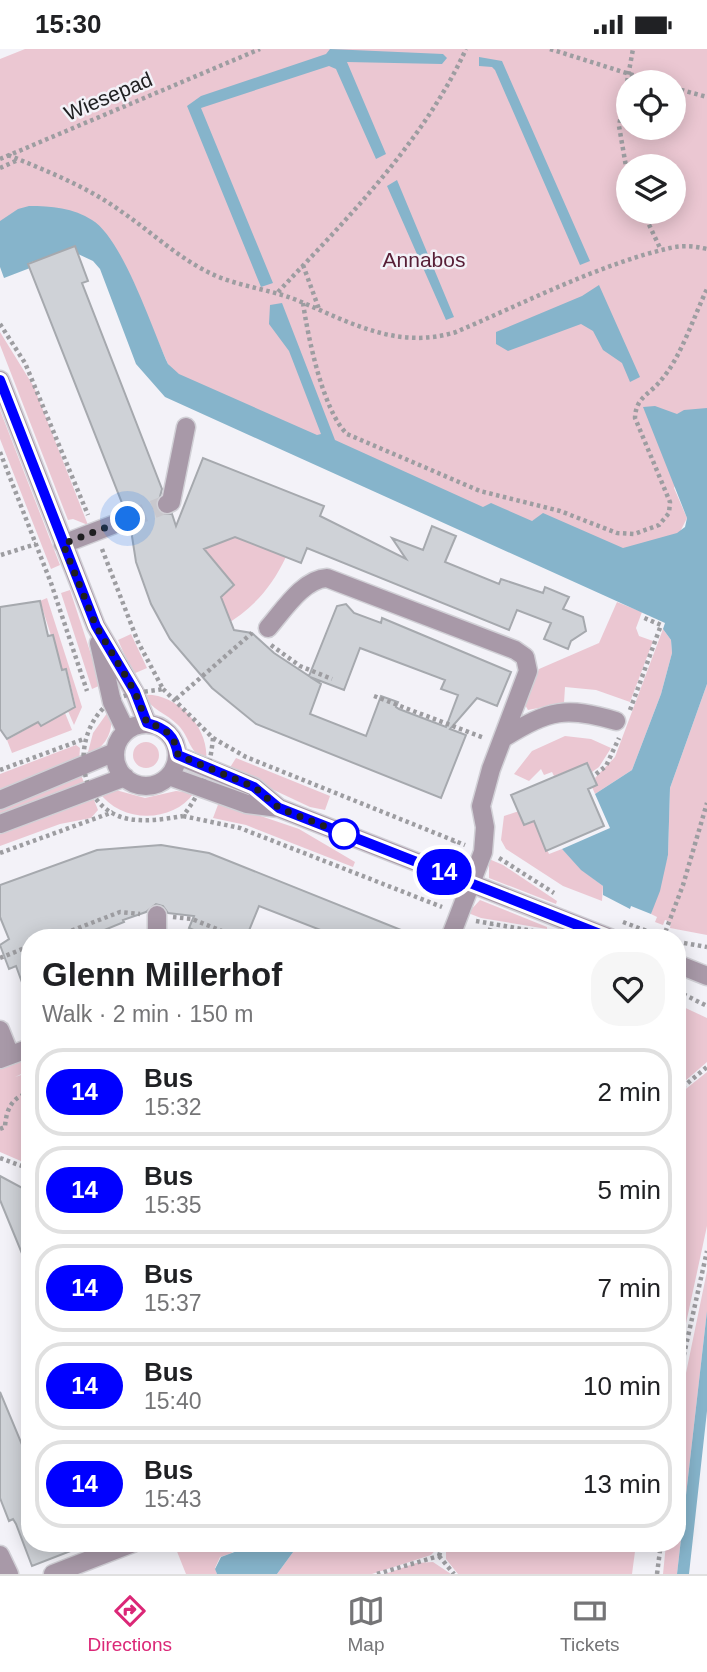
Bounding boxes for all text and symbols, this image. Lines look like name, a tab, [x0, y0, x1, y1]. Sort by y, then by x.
text: 15:30	[35, 9, 102, 39]
street label: Wiesepad	[61, 67, 155, 125]
map controls	[616, 70, 686, 224]
button: locate	[616, 70, 686, 140]
button: layers	[616, 154, 686, 224]
park label: Annabos	[383, 248, 465, 271]
your location	[110, 501, 145, 536]
unlabelled marker	[329, 819, 359, 849]
line badge: 14	[412, 849, 476, 895]
text: 14	[431, 858, 457, 885]
button: heart	[591, 952, 665, 1026]
text: Glenn Millerhof	[42, 956, 282, 993]
text: Walk · 2 min · 150 m	[42, 1001, 253, 1027]
text: Bus	[144, 1063, 193, 1093]
text: 2 min	[597, 1077, 661, 1107]
text: 14	[71, 1078, 98, 1105]
text: 15:32	[144, 1094, 202, 1120]
text: Bus	[144, 1161, 193, 1191]
text: 5 min	[597, 1175, 661, 1205]
text: 14	[71, 1176, 98, 1203]
text: 15:35	[144, 1192, 202, 1218]
text: Bus	[144, 1259, 193, 1289]
text: 7 min	[597, 1273, 661, 1303]
text: 14	[71, 1274, 98, 1301]
text: 15:37	[144, 1290, 202, 1316]
text: Bus	[144, 1357, 193, 1387]
text: 10 min	[583, 1371, 661, 1401]
text: 14	[71, 1372, 98, 1399]
text: 15:40	[144, 1388, 202, 1414]
text: Bus	[144, 1455, 193, 1485]
text: 13 min	[583, 1469, 661, 1499]
text: 14	[71, 1470, 98, 1497]
text: 15:43	[144, 1486, 202, 1512]
tab: Directions	[88, 1592, 172, 1656]
tab: Map	[347, 1592, 385, 1656]
tab: Tickets	[560, 1592, 619, 1656]

